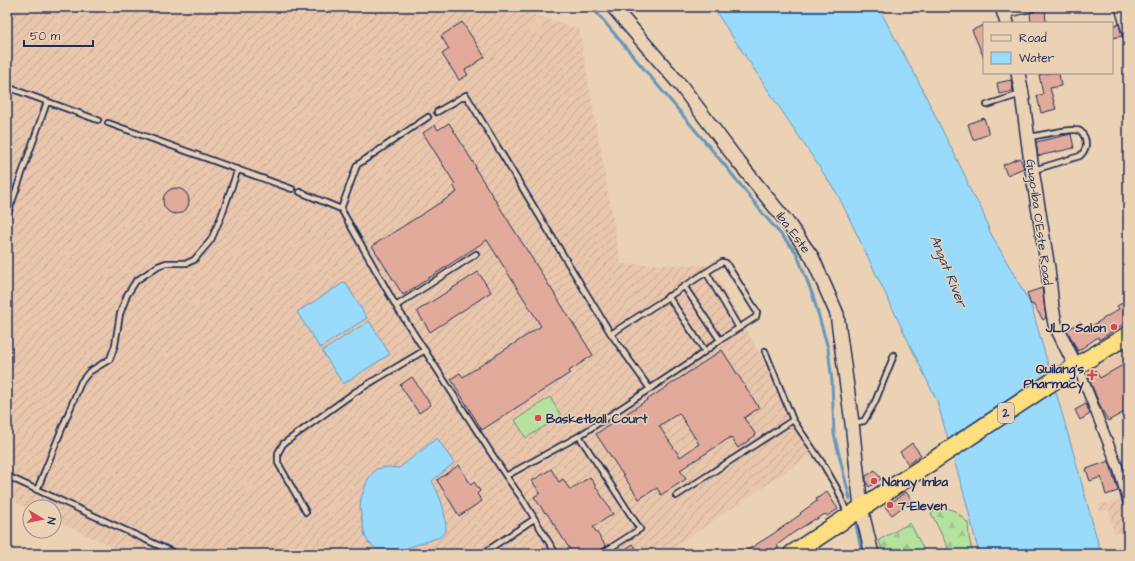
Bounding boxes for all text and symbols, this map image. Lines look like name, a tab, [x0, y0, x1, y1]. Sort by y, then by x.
scale bar	[24, 22, 93, 48]
legend	[983, 22, 1113, 74]
text: 50 m	[30, 28, 61, 45]
text: Road	[1019, 30, 1047, 47]
text: Water	[1019, 50, 1055, 67]
street label: Gugo-Iba O'Este Road	[1020, 158, 1057, 287]
street label: Iba Este	[772, 208, 815, 257]
water label: Angat River	[925, 232, 972, 312]
place label: JLD Salon	[1045, 319, 1106, 337]
marker: JLD Salon	[1109, 322, 1119, 332]
place label: Quilang's Pharmacy	[1023, 360, 1085, 394]
marker: Quilang's Pharmacy	[1087, 370, 1097, 380]
road number: 2	[998, 403, 1014, 423]
place label: Basketball Court	[546, 410, 648, 428]
marker: Basketball Court	[533, 413, 543, 423]
place label: Nanay Imba	[882, 473, 949, 492]
marker: Nanay Imba	[869, 476, 879, 486]
place label: 7-Eleven	[897, 497, 948, 515]
north arrow	[22, 499, 62, 539]
marker: 7-Eleven	[885, 500, 895, 510]
text: N	[43, 516, 59, 525]

